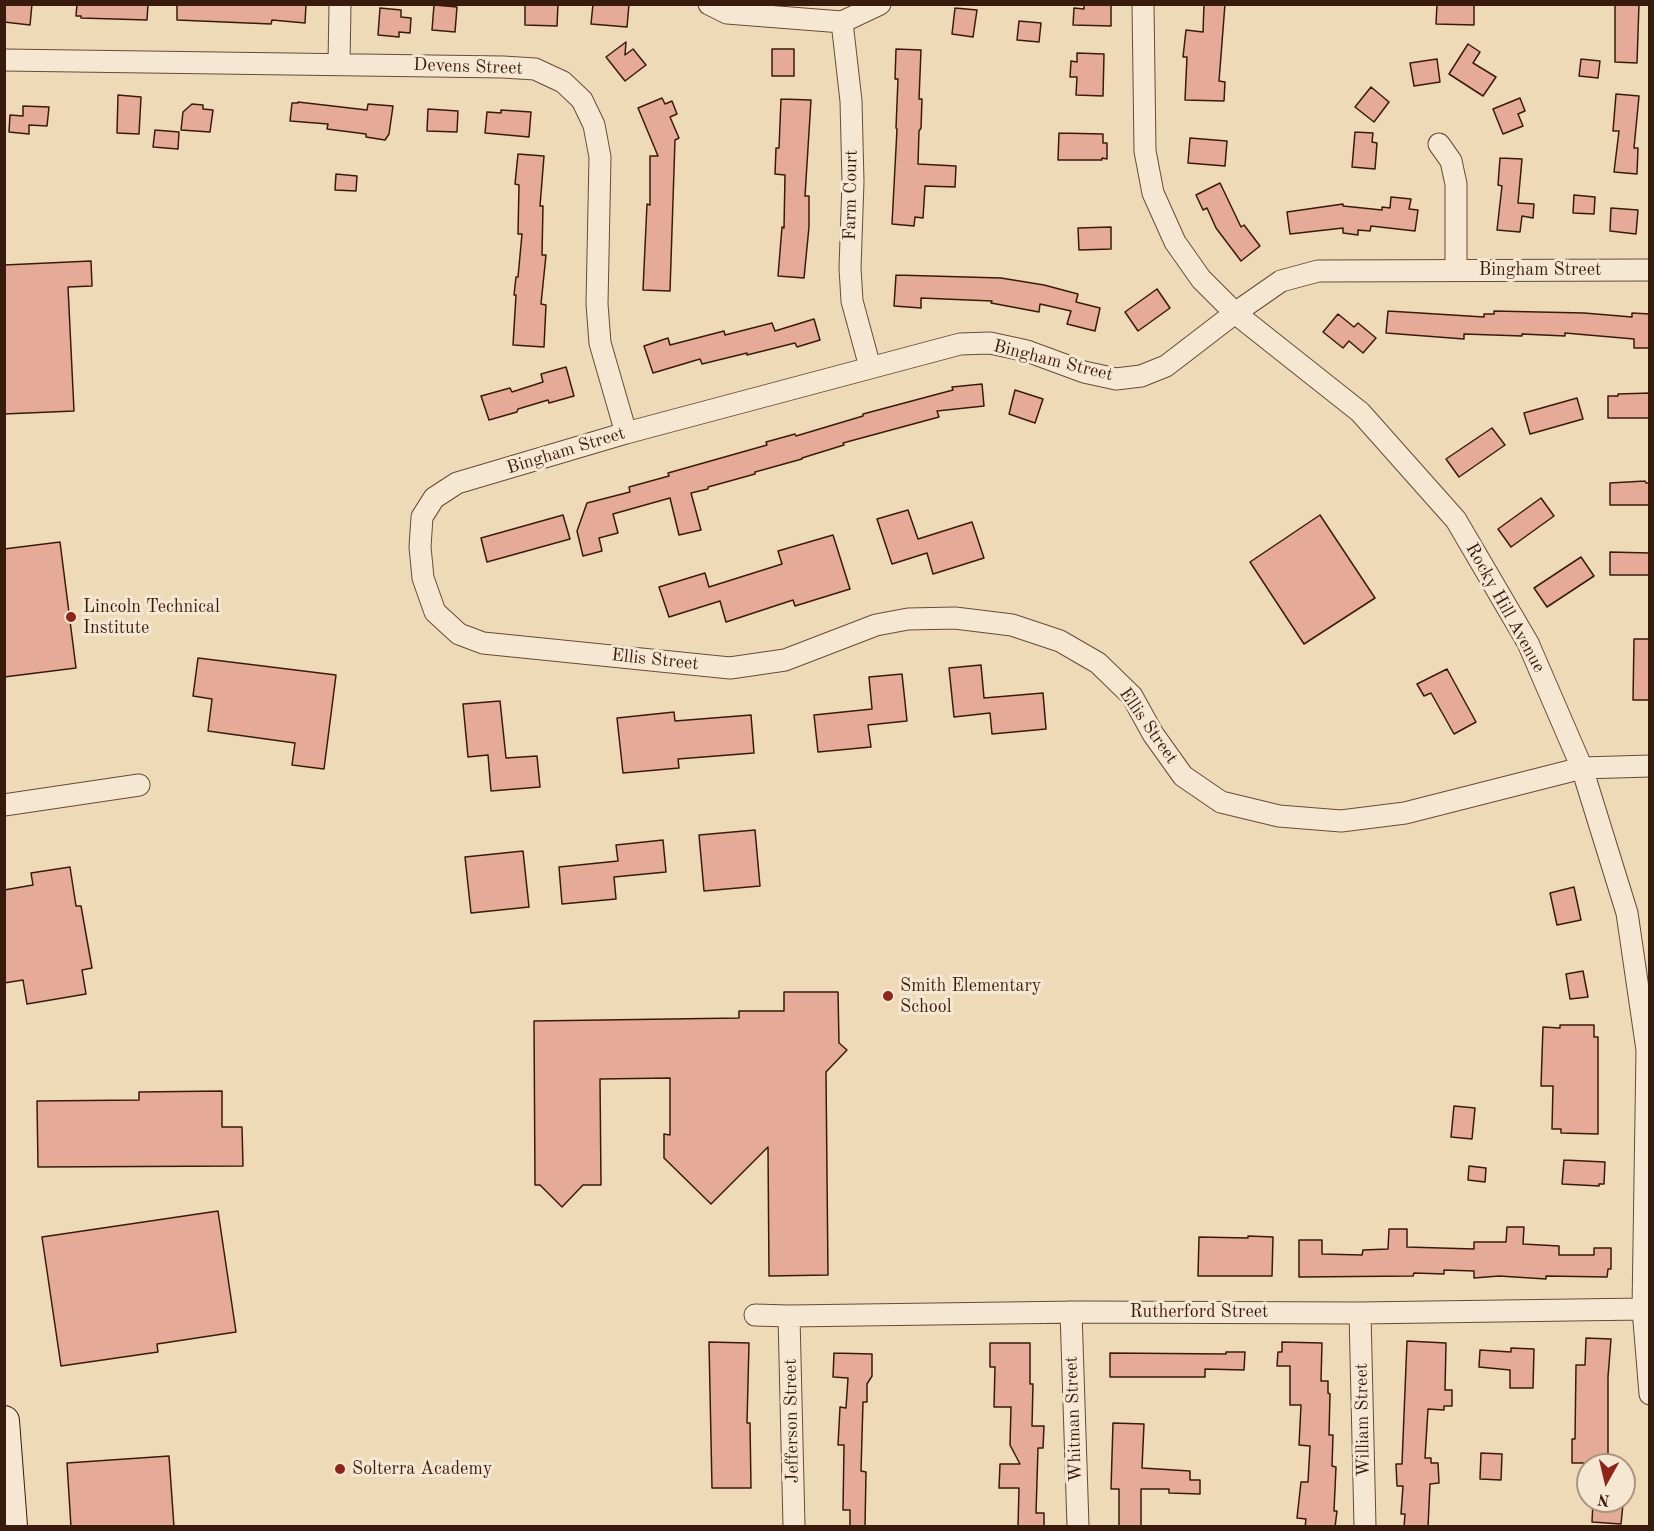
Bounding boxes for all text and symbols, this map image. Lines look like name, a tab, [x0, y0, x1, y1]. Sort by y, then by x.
street label: Devens Street	[413, 54, 523, 80]
street label: Farm Court	[839, 149, 863, 241]
street label: Bingham Street	[1479, 259, 1601, 281]
street label: Bingham Street	[991, 336, 1115, 386]
street label: Bingham Street	[504, 423, 628, 479]
street label: Rocky Hill Avenue	[1461, 540, 1549, 676]
place label: Lincoln Technical Institute	[83, 596, 220, 638]
marker: Lincoln Technical Institute	[64, 610, 78, 624]
street label: Ellis Street	[610, 645, 700, 675]
street label: Ellis Street	[1114, 684, 1182, 768]
place label: Smith Elementary School	[900, 975, 1041, 1018]
marker: Smith Elementary School	[881, 989, 895, 1003]
street label: Rutherford Street	[1130, 1301, 1268, 1323]
street label: Whitman Street	[1061, 1356, 1087, 1482]
street label: Jefferson Street	[780, 1358, 804, 1484]
street label: William Street	[1351, 1363, 1375, 1477]
north arrow	[1576, 1453, 1636, 1513]
place label: Solterra Academy	[352, 1458, 492, 1480]
marker: Solterra Academy	[333, 1462, 347, 1476]
text: N	[1597, 1490, 1611, 1508]

